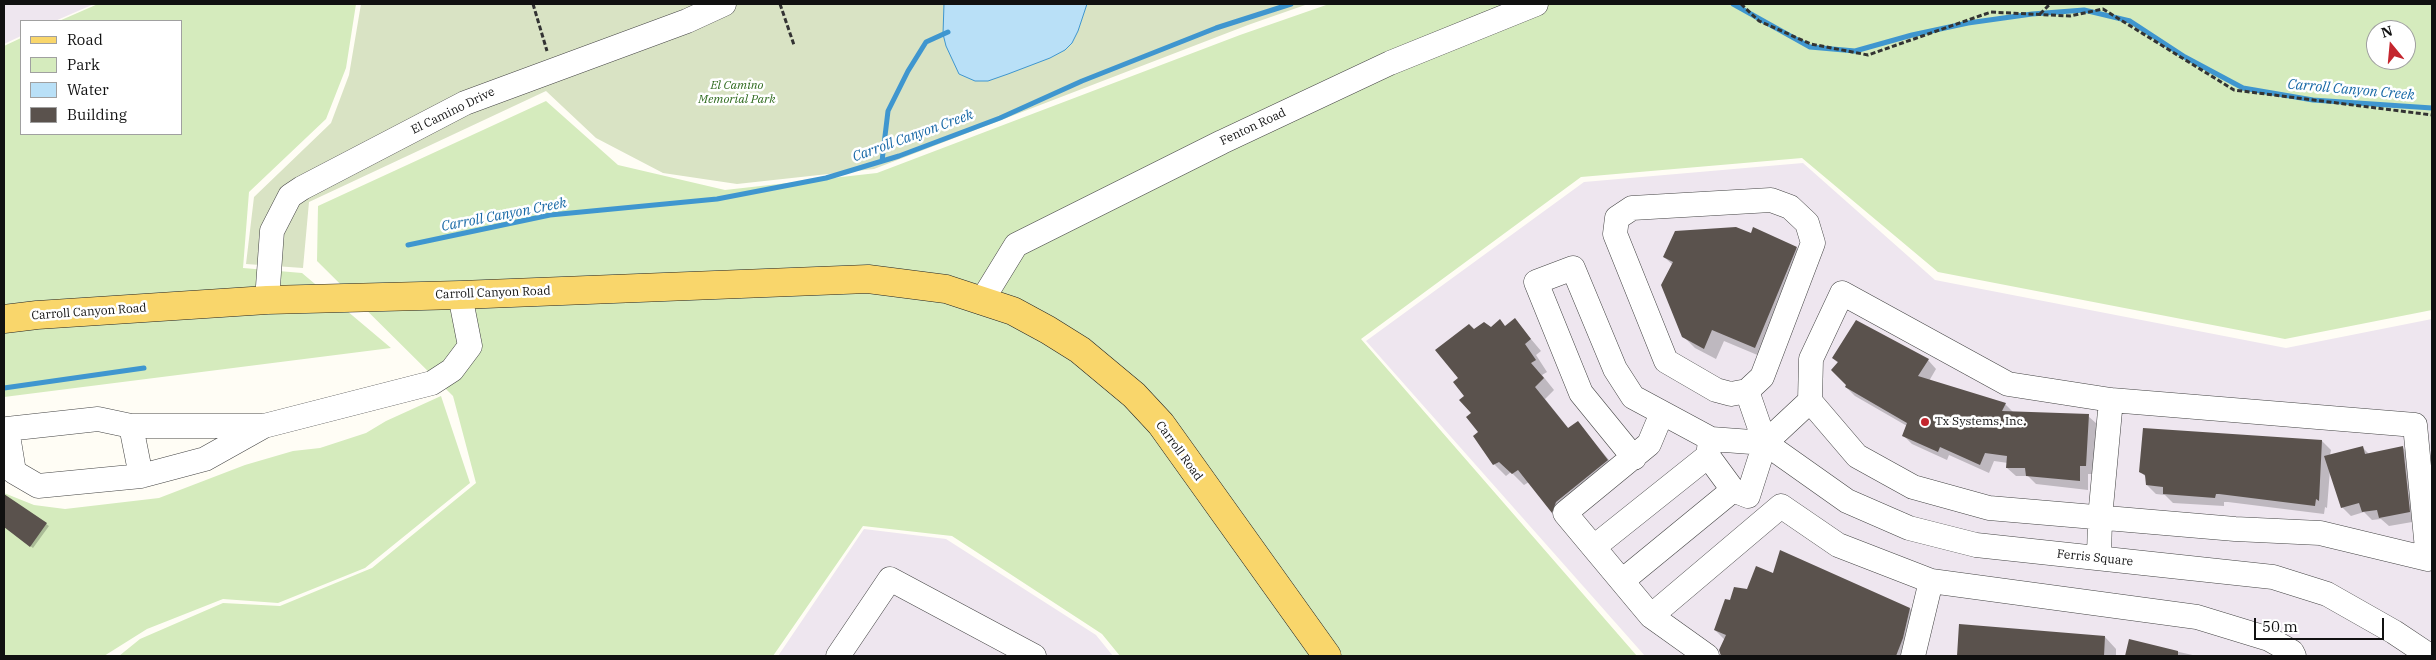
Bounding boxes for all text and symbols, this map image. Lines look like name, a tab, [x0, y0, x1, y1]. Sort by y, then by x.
legend	[20, 20, 182, 135]
north arrow	[2366, 20, 2416, 70]
text: N	[2379, 21, 2395, 42]
text: Road	[67, 30, 103, 49]
text: Park	[67, 55, 100, 74]
water label: Carroll Canyon Creek	[2287, 76, 2415, 104]
park label: El Camino Memorial Park	[698, 79, 776, 107]
text: Water	[67, 80, 109, 99]
street label: El Camino Drive	[409, 85, 497, 137]
text: Building	[67, 105, 127, 124]
street label: Fenton Road	[1218, 105, 1288, 149]
water label: Carroll Canyon Creek	[850, 106, 976, 166]
water label: Carroll Canyon Creek	[440, 195, 568, 235]
street label: Carroll Canyon Road	[435, 284, 551, 302]
street label: Carroll Canyon Road	[31, 301, 147, 323]
place label: Tx Systems, Inc.	[1935, 415, 2026, 429]
marker: Tx Systems, Inc.	[1919, 416, 1931, 428]
street label: Carroll Road	[1153, 418, 1205, 484]
street label: Ferris Square	[2056, 547, 2134, 569]
scale bar	[2256, 608, 2386, 640]
text: 50 m	[2262, 617, 2298, 636]

